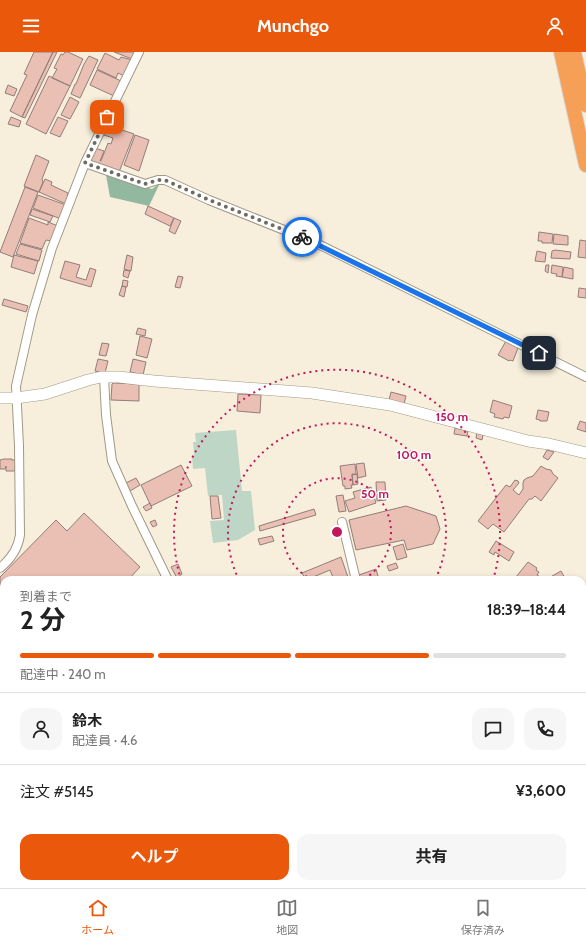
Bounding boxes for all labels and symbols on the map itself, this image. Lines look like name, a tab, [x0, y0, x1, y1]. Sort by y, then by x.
pin	[90, 100, 124, 134]
courier	[282, 217, 322, 257]
pin	[522, 336, 556, 370]
text: 150 m	[436, 409, 468, 424]
text: 100 m	[397, 447, 431, 462]
text: 50 m	[361, 486, 389, 501]
centre of rings	[330, 525, 344, 539]

